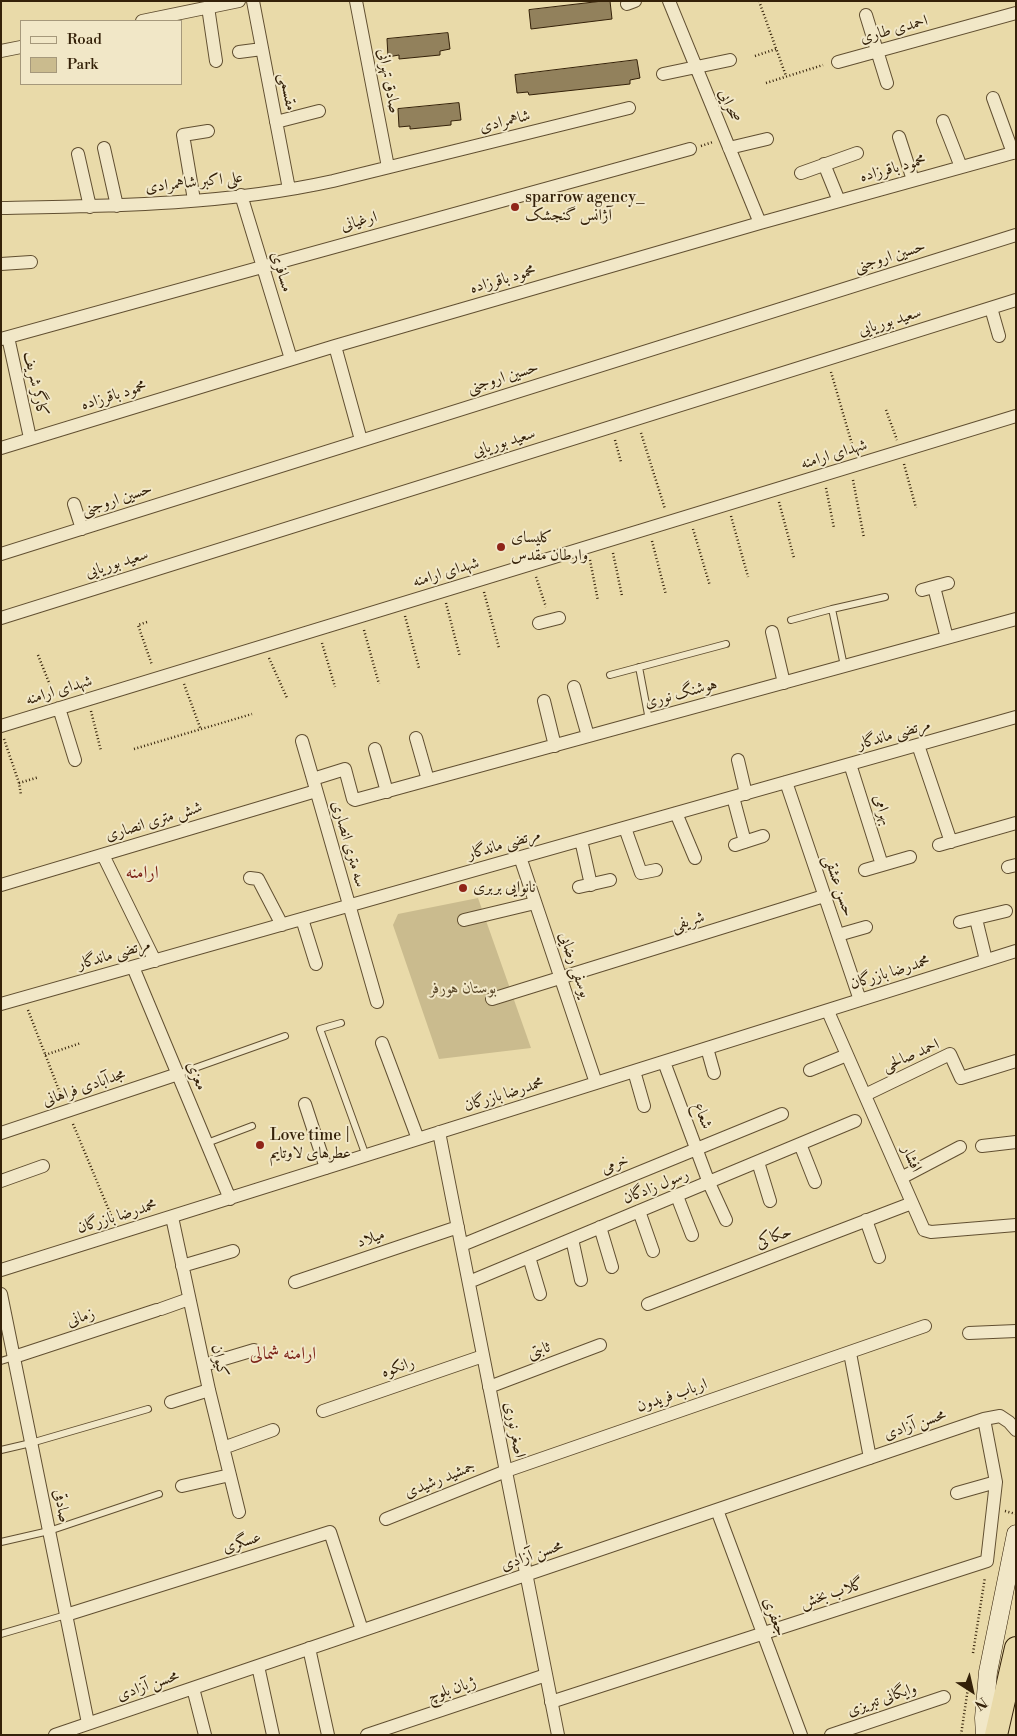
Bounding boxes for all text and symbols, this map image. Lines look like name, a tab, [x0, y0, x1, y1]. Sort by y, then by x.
street label: احمدی طاری	[858, 12, 930, 48]
legend	[20, 20, 182, 85]
text: Road	[67, 30, 102, 49]
street label: صادق تهرانی	[372, 47, 404, 115]
text: Park	[67, 55, 98, 74]
street label: مقسمی	[274, 71, 300, 113]
street label: صحرایی	[713, 86, 745, 126]
street label: شاهمرادی	[478, 106, 532, 138]
street label: محمود باقرزاده	[858, 151, 928, 187]
street label: علی اکبر شاهمرادی	[144, 168, 244, 198]
place label: sparrow agency_ آژانس گنجشک	[525, 188, 645, 226]
marker: sparrow agency_ آژانس گنجشک	[509, 201, 521, 213]
street label: ارغیانی	[339, 208, 379, 236]
street label: حسین اروجنی	[852, 237, 928, 277]
street label: مسافری	[266, 249, 296, 295]
street label: محمود باقرزاده	[468, 261, 538, 299]
street label: سعید بوریایی	[856, 303, 924, 341]
street label: کارگر شریف	[19, 350, 51, 418]
street label: حسین اروجنی	[465, 358, 541, 398]
street label: محمود باقرزاده	[79, 377, 149, 415]
street label: سعید بوریایی	[470, 424, 538, 462]
street label: شهدای ارامنه	[798, 436, 870, 474]
street label: حسین اروجنی	[79, 480, 155, 520]
place label: کلیسای وارطان مقدس	[511, 528, 588, 566]
marker: کلیسای وارطان مقدس	[495, 541, 507, 553]
street label: سعید بوریایی	[83, 545, 151, 583]
street label: شهدای ارامنه	[410, 554, 482, 592]
street label: شهدای ارامنه	[23, 672, 95, 710]
street label: هوشنگ نوری	[643, 675, 719, 713]
street label: مرتضی ماندگار	[855, 715, 933, 755]
street label: بهرامی	[868, 792, 896, 828]
street label: شش متری انصاری	[103, 798, 205, 846]
street label: سه متری انصاری	[326, 798, 370, 890]
street label: مرتضی ماندگار	[465, 825, 543, 865]
street label: حسن عشقی	[819, 853, 857, 919]
district label: ارامنه	[125, 863, 159, 885]
place label: نانوایی بربری	[473, 878, 536, 898]
marker: نانوایی بربری	[457, 882, 469, 894]
street label: شریفی	[669, 908, 707, 936]
street label: یوسفی رضایی	[554, 930, 594, 1000]
street label: مرتضی ماندگار	[75, 935, 153, 975]
street label: محمدرضا بازرگان	[848, 952, 932, 994]
park label: بوستان هورفر	[429, 979, 497, 999]
street label: احمد صالحی	[880, 1035, 942, 1077]
street label: معزی	[181, 1059, 211, 1093]
street label: مجدآبادی فراهانی	[40, 1065, 128, 1111]
street label: محمدرضا بازرگان	[462, 1074, 546, 1116]
street label: شعاع	[688, 1100, 716, 1132]
place label: Love time | عطرهای لاوتایم	[270, 1126, 351, 1164]
marker: Love time | عطرهای لاوتایم	[254, 1139, 266, 1151]
street label: افشار	[897, 1143, 925, 1175]
street label: خرمی	[598, 1151, 632, 1179]
street label: رسول زادگان	[620, 1165, 692, 1209]
street label: محمدرضا بازرگان	[75, 1196, 159, 1238]
street label: حکاکی	[753, 1222, 795, 1254]
street label: میلاد	[354, 1225, 388, 1253]
street label: زمانی	[65, 1305, 97, 1331]
street label: ثابتی	[525, 1338, 553, 1364]
street label: کیوان	[206, 1343, 232, 1379]
district label: ارامنه شمالی	[250, 1344, 316, 1366]
street label: رانکوه	[379, 1353, 417, 1383]
street label: ارباب فریدون	[634, 1375, 710, 1417]
street label: اصغر نوری	[499, 1400, 529, 1460]
street label: محسن آزادی	[881, 1405, 949, 1445]
street label: جمشید رشیدی	[402, 1457, 478, 1503]
street label: صادقی	[48, 1488, 74, 1524]
street label: عسگری	[220, 1528, 264, 1558]
street label: محسن آزادی	[498, 1536, 566, 1576]
street label: گلاب بخش	[798, 1575, 866, 1613]
street label: جعفری	[758, 1595, 790, 1639]
street label: محسن آزادی	[114, 1666, 182, 1706]
north arrow	[947, 1666, 997, 1716]
street label: ژیان بلوچ	[425, 1673, 479, 1707]
street label: وایگانی تبریزی	[845, 1679, 919, 1721]
text: N	[971, 1693, 990, 1714]

